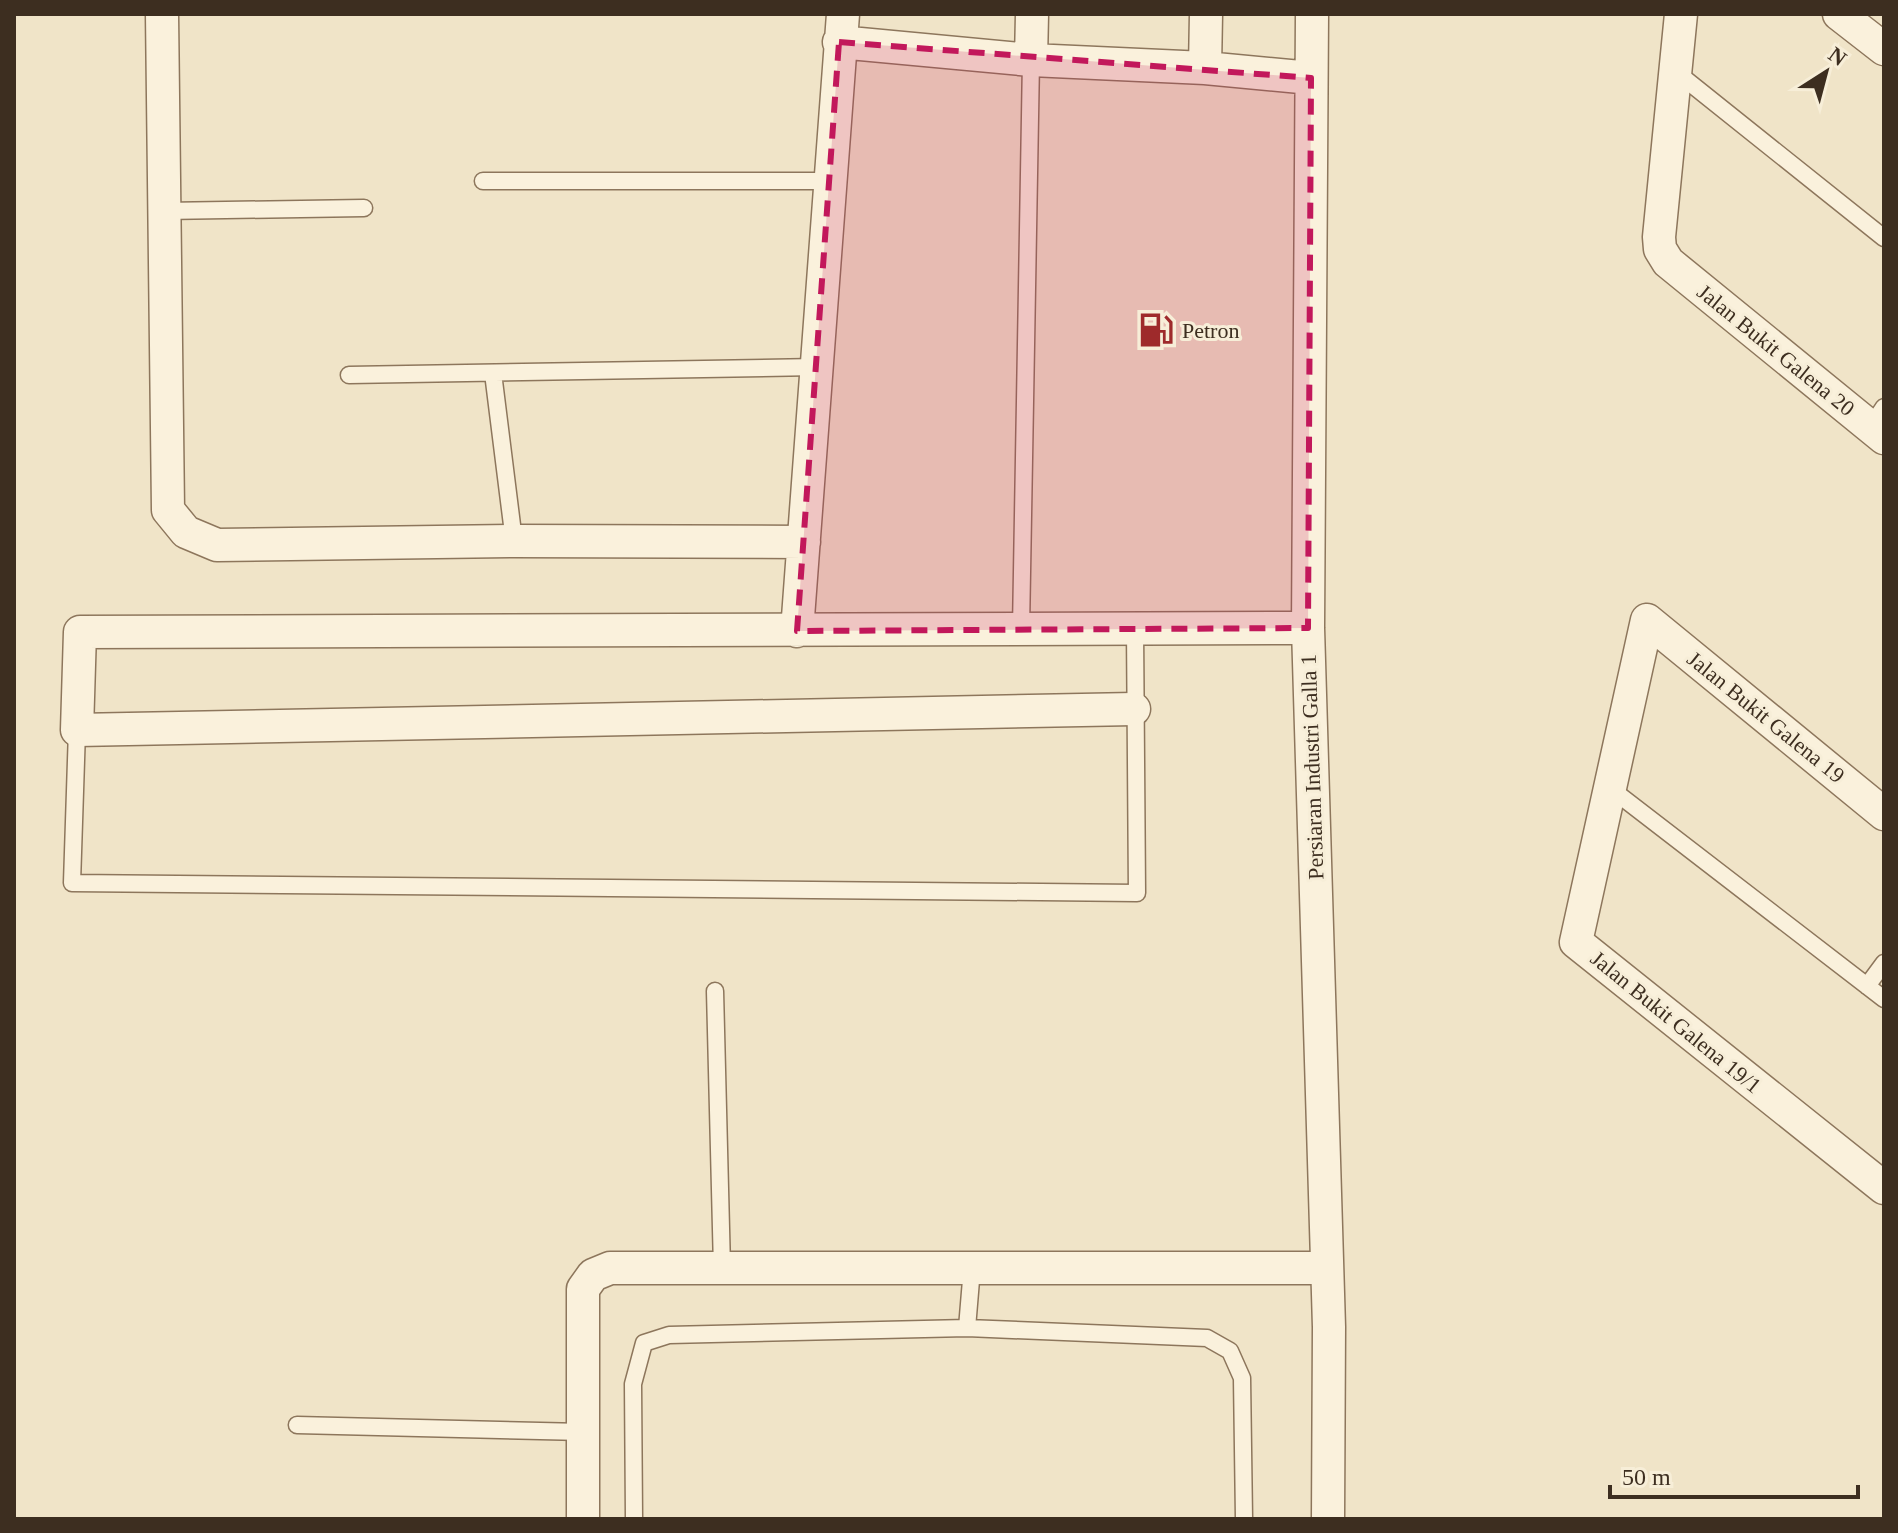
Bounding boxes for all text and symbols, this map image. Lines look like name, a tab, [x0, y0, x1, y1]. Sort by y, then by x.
north arrow	[1786, 32, 1866, 112]
text: N	[1824, 41, 1851, 71]
street label: Jalan Bukit Galena 20	[1692, 279, 1860, 421]
fuel station icon: Petron	[1137, 311, 1175, 349]
place label: Petron	[1182, 318, 1239, 343]
street label: Jalan Bukit Galena 19	[1682, 646, 1850, 788]
street label: Persiaran Industri Galla 1	[1296, 654, 1328, 880]
street label: Jalan Bukit Galena 19/1	[1586, 946, 1766, 1098]
scale bar	[1610, 1449, 1858, 1499]
text: 50 m	[1622, 1464, 1671, 1490]

